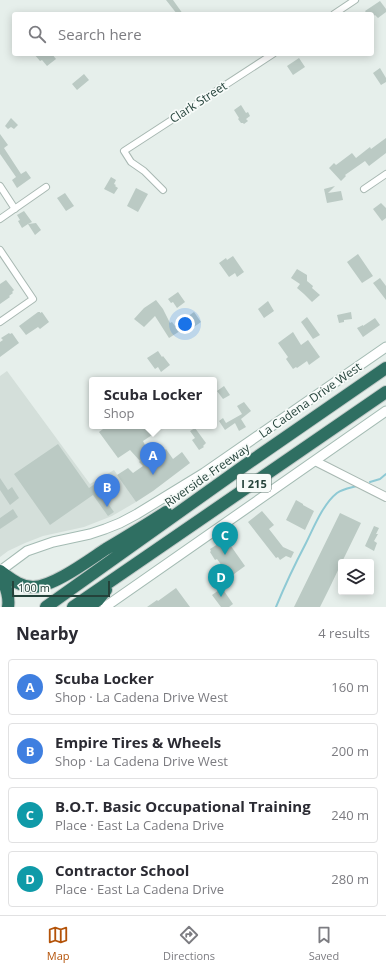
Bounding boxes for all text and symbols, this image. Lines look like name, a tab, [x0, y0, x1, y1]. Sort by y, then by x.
search box	[12, 12, 374, 56]
icon: search	[26, 23, 48, 45]
text: Search here	[58, 24, 142, 44]
street label: Clark Street	[166, 77, 230, 127]
your location	[175, 314, 195, 334]
street label: La Cadena Drive West	[255, 358, 365, 442]
popup	[89, 377, 217, 429]
text: Scuba Locker	[104, 384, 202, 404]
text: Shop	[104, 404, 135, 422]
street label: Riverside Freeway	[161, 439, 254, 511]
pin: A	[140, 442, 166, 475]
pin: B	[94, 474, 120, 507]
road number: I 215	[237, 474, 271, 492]
pin: C	[212, 522, 238, 555]
map controls	[338, 559, 374, 595]
button: layers	[338, 559, 374, 595]
pin: D	[208, 564, 234, 597]
scale bar	[12, 579, 110, 598]
text: 100 m	[18, 580, 50, 595]
text: Nearby	[16, 622, 78, 645]
text: 4 results	[318, 624, 370, 642]
text: Scuba Locker	[55, 668, 154, 688]
text: A	[26, 678, 34, 696]
text: 160 m	[331, 678, 369, 696]
text: Shop · La Cadena Drive West	[55, 688, 228, 706]
text: Empire Tires & Wheels	[55, 732, 221, 752]
text: B	[26, 742, 34, 760]
text: 200 m	[331, 742, 369, 760]
text: Shop · La Cadena Drive West	[55, 752, 228, 770]
text: B.O.T. Basic Occupational Training	[55, 796, 311, 816]
text: C	[26, 806, 34, 824]
text: 240 m	[331, 806, 369, 824]
text: Place · East La Cadena Drive	[55, 816, 224, 834]
text: Contractor School	[55, 860, 189, 880]
text: D	[25, 870, 35, 888]
text: 280 m	[331, 870, 369, 888]
text: Place · East La Cadena Drive	[55, 880, 224, 898]
tab: Map	[47, 924, 70, 963]
tab: Directions	[163, 924, 215, 963]
tab: Saved	[309, 924, 339, 963]

